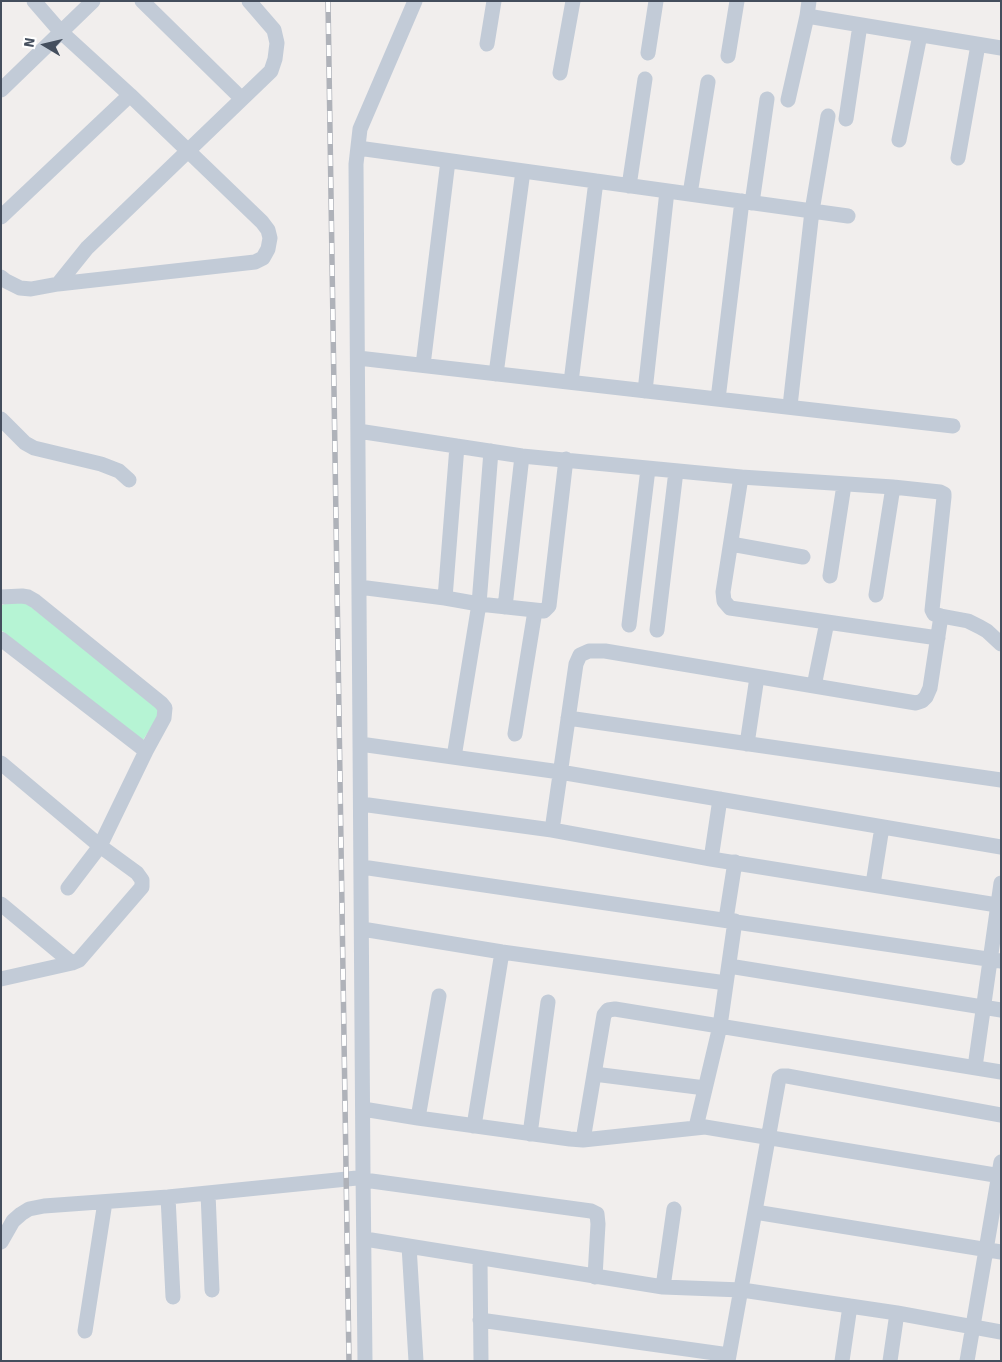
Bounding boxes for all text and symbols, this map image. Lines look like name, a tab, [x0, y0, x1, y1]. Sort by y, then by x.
north arrow	[20, 20, 70, 70]
text: N	[21, 36, 39, 49]

